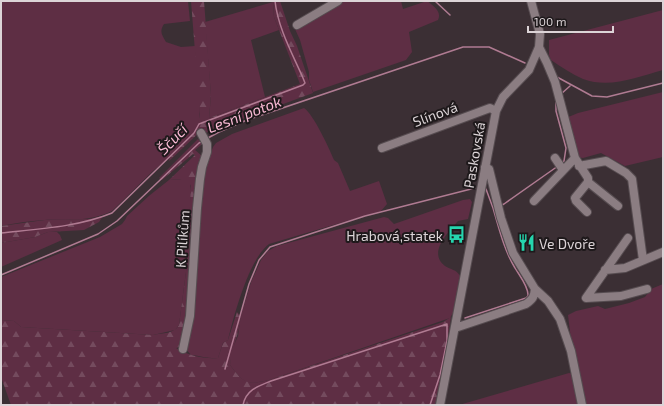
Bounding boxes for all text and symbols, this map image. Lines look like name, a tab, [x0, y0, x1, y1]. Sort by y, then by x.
scale bar	[528, 8, 613, 34]
text: 100 m	[534, 14, 566, 28]
water label: Lesní potok	[204, 92, 284, 136]
street label: Slínová	[410, 98, 460, 130]
water label: Ščučí	[153, 119, 192, 158]
street label: Paskovská	[460, 120, 488, 190]
street label: K Pilíkům	[171, 209, 193, 269]
bus stop icon: Hrabová,statek	[446, 225, 466, 245]
place label: Hrabová,statek	[346, 227, 443, 244]
restaurant icon: Ve Dvoře	[516, 233, 536, 253]
place label: Ve Dvoře	[539, 235, 595, 252]

